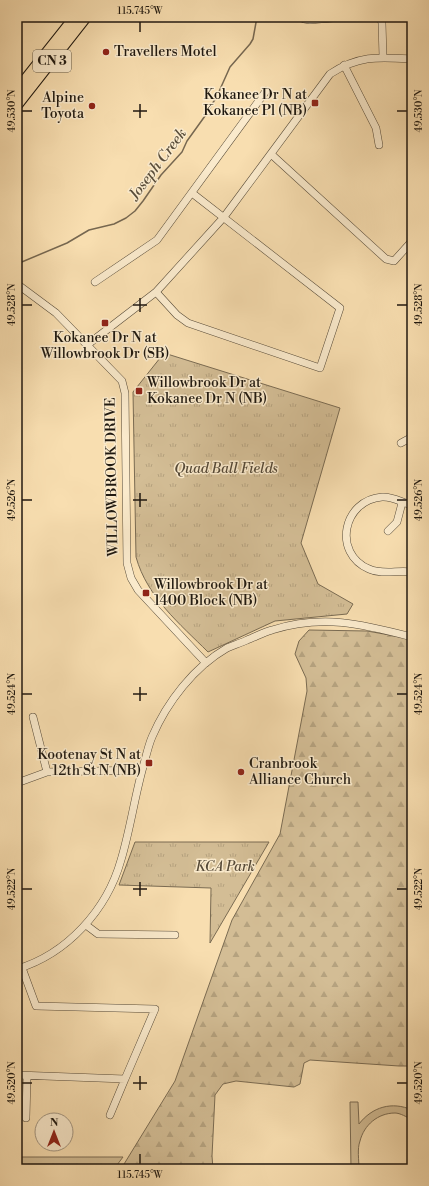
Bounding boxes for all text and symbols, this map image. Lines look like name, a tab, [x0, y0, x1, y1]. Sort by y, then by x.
text: 115.745°W	[117, 5, 164, 17]
place label: Travellers Motel	[114, 43, 217, 61]
marker: Travellers Motel	[101, 47, 111, 57]
road number: CN 3	[33, 50, 71, 72]
place label: Kokanee Dr N at Kokanee Pl (NB)	[203, 86, 307, 120]
text: 49.530°N	[6, 89, 18, 133]
place label: Alpine Toyota	[41, 89, 85, 123]
text: 49.530°N	[413, 89, 425, 133]
marker: Kokanee Dr N at Kokanee Pl (NB)	[310, 98, 320, 108]
marker: Alpine Toyota	[87, 101, 97, 111]
water label: Joseph Creek	[124, 125, 191, 205]
text: 49.528°N	[6, 283, 18, 326]
text: 49.528°N	[413, 283, 425, 326]
marker: Kokanee Dr N at Willowbrook Dr (SB)	[100, 318, 110, 328]
place label: Kokanee Dr N at Willowbrook Dr (SB)	[40, 329, 169, 363]
place label: Willowbrook Dr at Kokanee Dr N (NB)	[146, 374, 267, 408]
marker: Willowbrook Dr at Kokanee Dr N (NB)	[134, 386, 144, 396]
street label: WILLOWBROOK DRIVE	[102, 397, 122, 558]
park label: Quad Ball Fields	[174, 460, 278, 478]
text: 49.526°N	[6, 478, 18, 521]
text: 49.526°N	[413, 478, 425, 521]
place label: Willowbrook Dr at 1400 Block (NB)	[153, 576, 268, 610]
marker: Willowbrook Dr at 1400 Block (NB)	[141, 588, 151, 598]
text: 49.524°N	[6, 672, 18, 715]
text: 49.524°N	[413, 672, 425, 715]
place label: Kootenay St N at 12th St N (NB)	[37, 746, 141, 780]
place label: Cranbrook Alliance Church	[248, 755, 352, 789]
marker: Kootenay St N at 12th St N (NB)	[144, 758, 154, 768]
marker: Cranbrook Alliance Church	[236, 767, 246, 777]
park label: KCA Park	[195, 858, 255, 876]
text: 49.522°N	[6, 867, 18, 910]
text: 49.522°N	[413, 867, 425, 910]
text: 49.520°N	[6, 1061, 18, 1105]
text: 49.520°N	[413, 1061, 425, 1105]
north arrow	[34, 1112, 74, 1152]
text: N	[50, 1116, 59, 1130]
text: 115.745°W	[117, 1169, 164, 1181]

